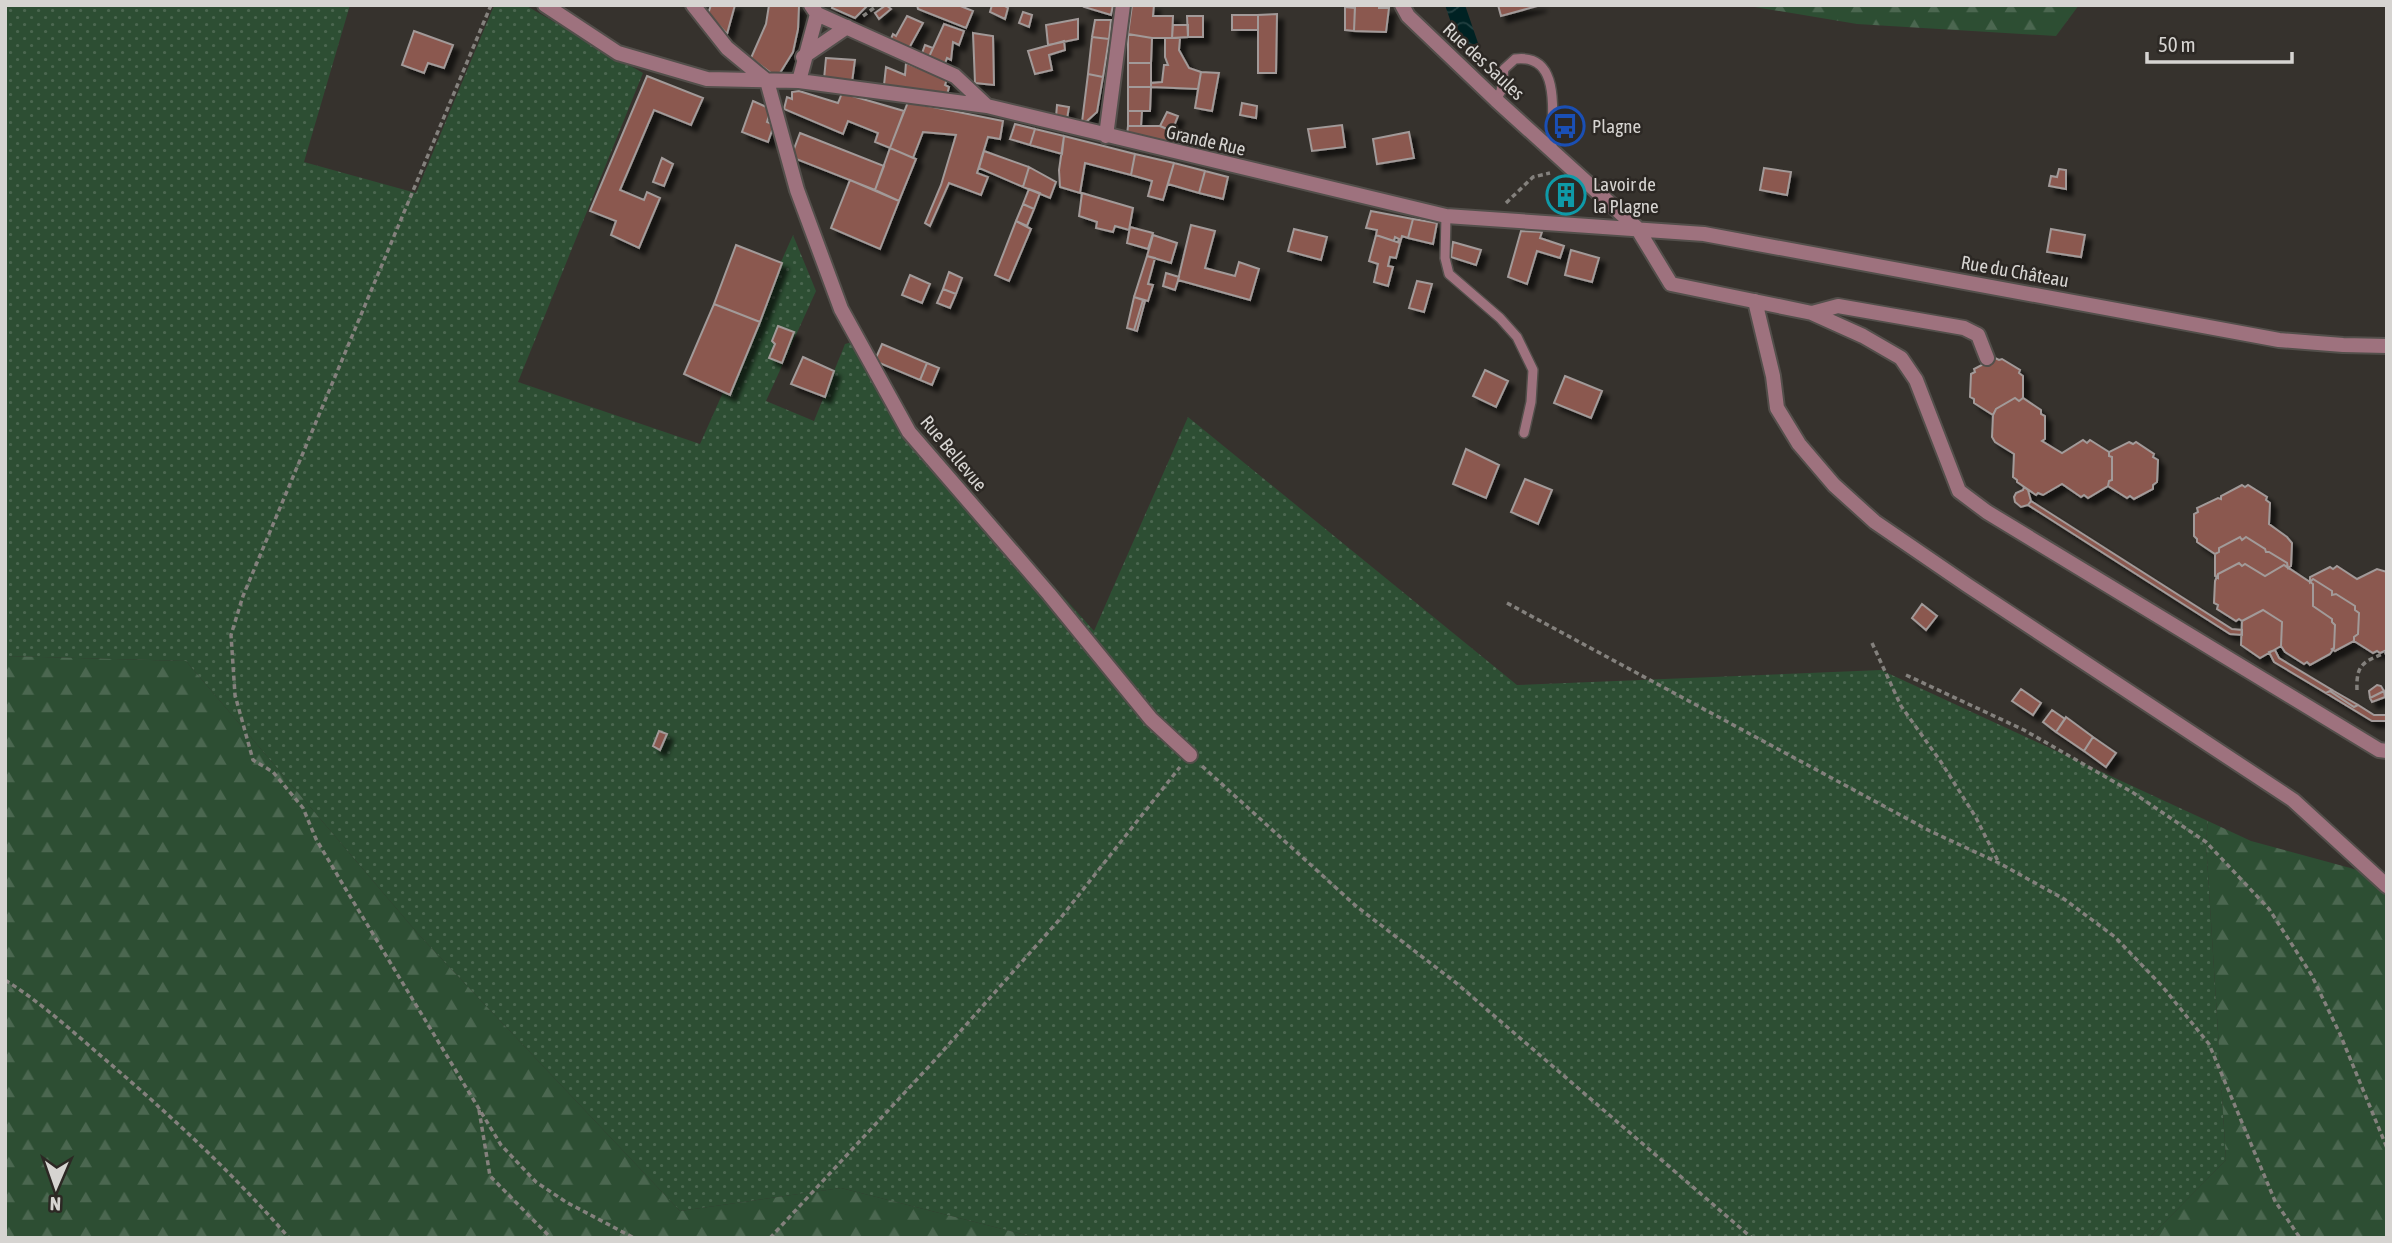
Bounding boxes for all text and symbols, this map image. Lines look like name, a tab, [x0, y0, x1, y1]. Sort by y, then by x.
street label: Rue des Saules	[1439, 18, 1529, 104]
scale bar	[2147, 21, 2292, 65]
text: 50 m	[2158, 32, 2196, 56]
bus stop icon: Plagne	[1544, 105, 1586, 147]
place label: Plagne	[1592, 115, 1641, 137]
street label: Grande Rue	[1164, 120, 1248, 160]
place label: Lavoir de la Plagne	[1593, 173, 1659, 217]
building icon: Lavoir de la Plagne	[1545, 174, 1587, 216]
street label: Rue du Château	[1959, 251, 2071, 291]
street label: Rue Bellevue	[916, 411, 992, 495]
north arrow	[21, 1152, 91, 1222]
text: N	[49, 1193, 61, 1215]

